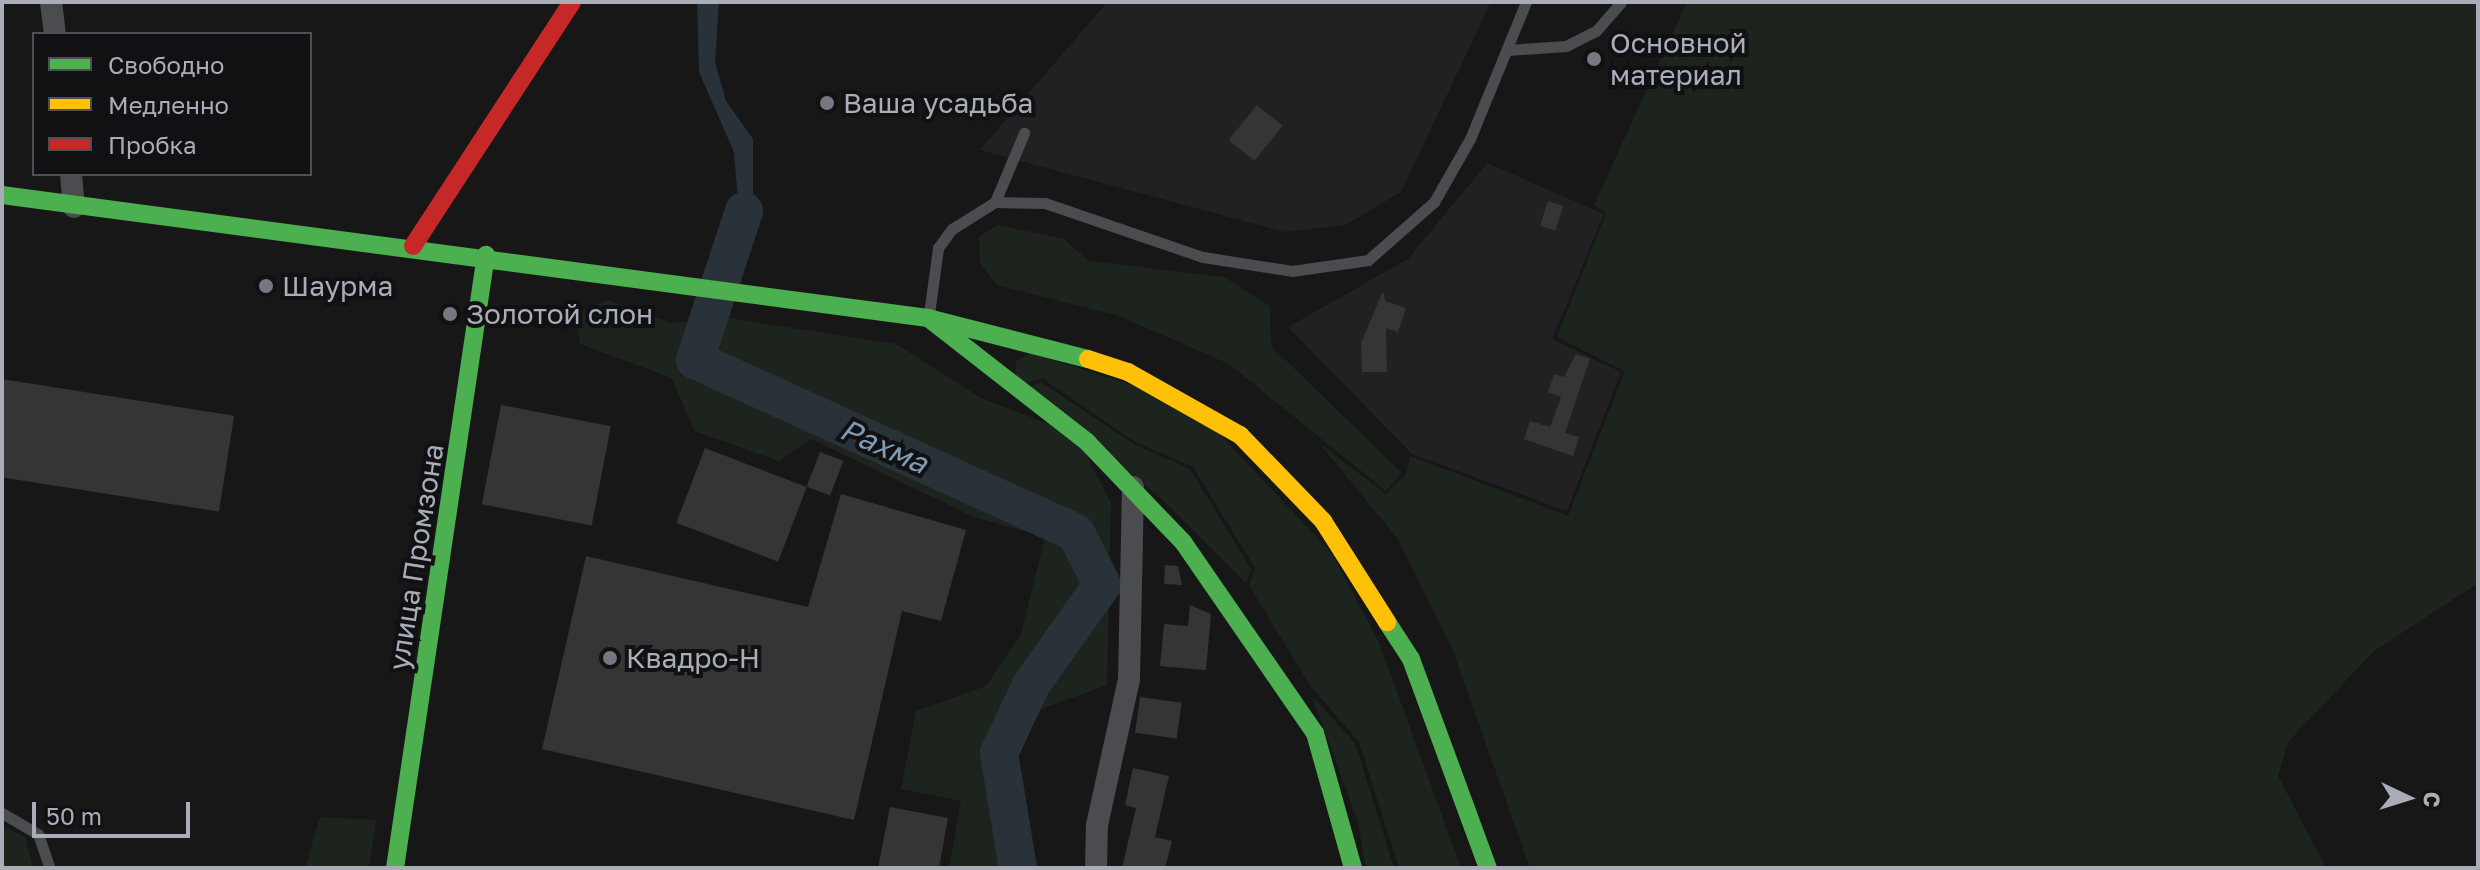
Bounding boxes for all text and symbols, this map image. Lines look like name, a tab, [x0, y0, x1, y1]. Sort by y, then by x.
place label: Основной материал	[1610, 26, 1747, 92]
legend	[32, 32, 312, 176]
text: Свободно	[108, 50, 224, 79]
marker: Основной материал	[1585, 50, 1603, 68]
place label: Ваша усадьба	[843, 86, 1033, 120]
text: Медленно	[108, 90, 229, 119]
marker: Ваша усадьба	[818, 94, 836, 112]
text: Пробка	[108, 130, 197, 159]
place label: Шаурма	[282, 269, 393, 303]
marker: Шаурма	[257, 277, 275, 295]
place label: Золотой слон	[466, 297, 653, 331]
marker: Золотой слон	[441, 305, 459, 323]
water label: Рахма	[835, 411, 933, 481]
street label: улица Промзона	[382, 441, 450, 673]
place label: Квадро-Н	[626, 641, 760, 675]
marker: Квадро-Н	[601, 649, 619, 667]
north arrow	[2368, 758, 2448, 838]
scale bar	[36, 786, 194, 836]
text: С	[2418, 791, 2446, 808]
text: 50 m	[46, 801, 102, 830]

